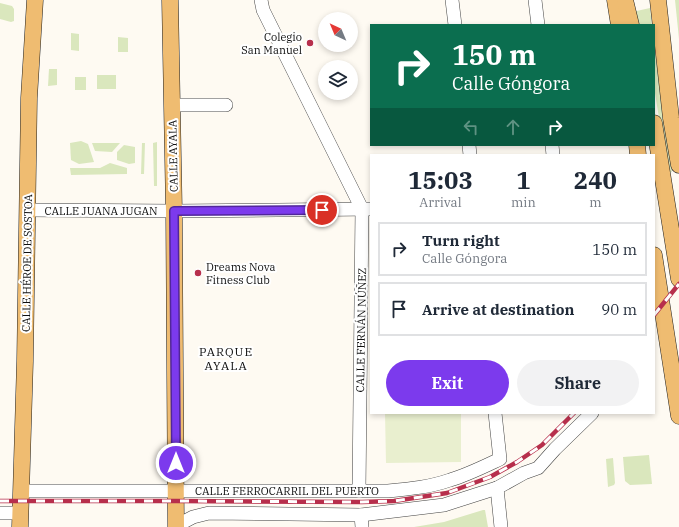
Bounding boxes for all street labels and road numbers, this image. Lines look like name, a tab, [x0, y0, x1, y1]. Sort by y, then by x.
street label: CALLE AYALA	[165, 119, 181, 192]
street label: CALLE HÉROE DE SOSTOA	[19, 193, 35, 332]
street label: CALLE JUANA JUGAN	[44, 204, 158, 218]
street label: CALLE FERNÁN NÚÑEZ	[353, 267, 369, 393]
street label: CALLE FERROCARRIL DEL PUERTO	[195, 484, 379, 498]

